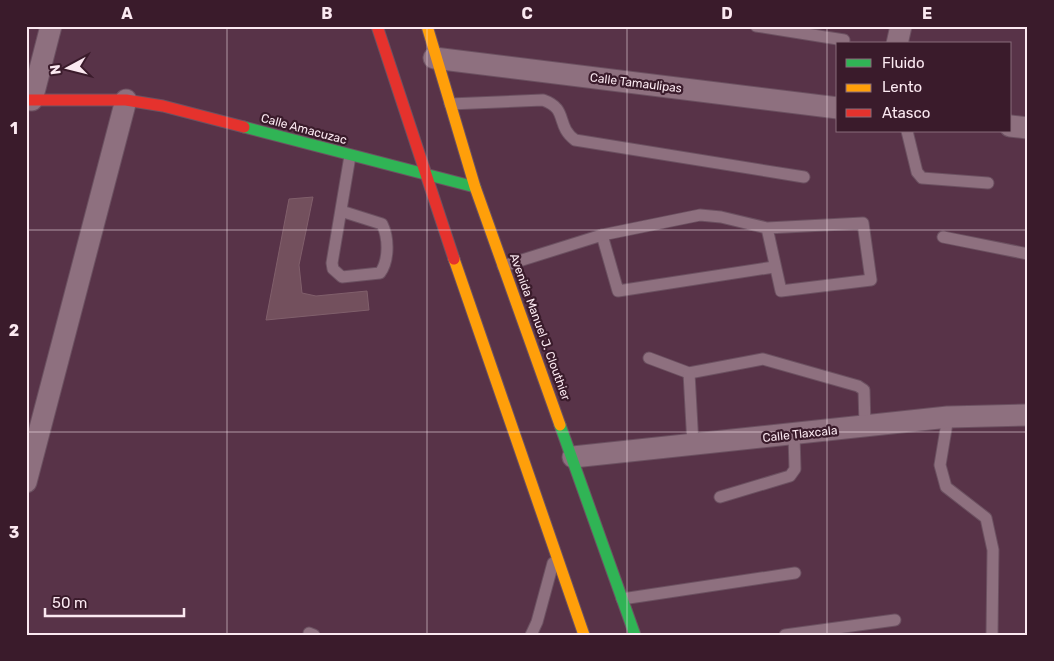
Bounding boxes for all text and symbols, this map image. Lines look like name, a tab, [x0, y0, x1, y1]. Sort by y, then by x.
text: A	[121, 4, 133, 23]
text: B	[321, 4, 333, 23]
text: C	[521, 4, 533, 23]
text: D	[721, 4, 733, 23]
text: E	[922, 4, 932, 23]
north arrow	[42, 42, 92, 92]
legend	[836, 42, 1012, 132]
text: Fluido	[882, 54, 925, 72]
text: N	[47, 63, 65, 76]
street label: Calle Tamaulipas	[589, 70, 683, 96]
text: Lento	[882, 78, 922, 96]
text: Atasco	[882, 104, 930, 122]
street label: Calle Amacuzac	[260, 111, 349, 147]
text: 1	[10, 119, 18, 138]
street label: Avenida Manuel J. Clouthier	[507, 252, 573, 403]
text: 2	[9, 321, 19, 340]
street label: Calle Tlaxcala	[762, 423, 838, 445]
text: 3	[9, 523, 19, 542]
scale bar	[45, 586, 184, 618]
text: 50 m	[52, 594, 87, 612]

